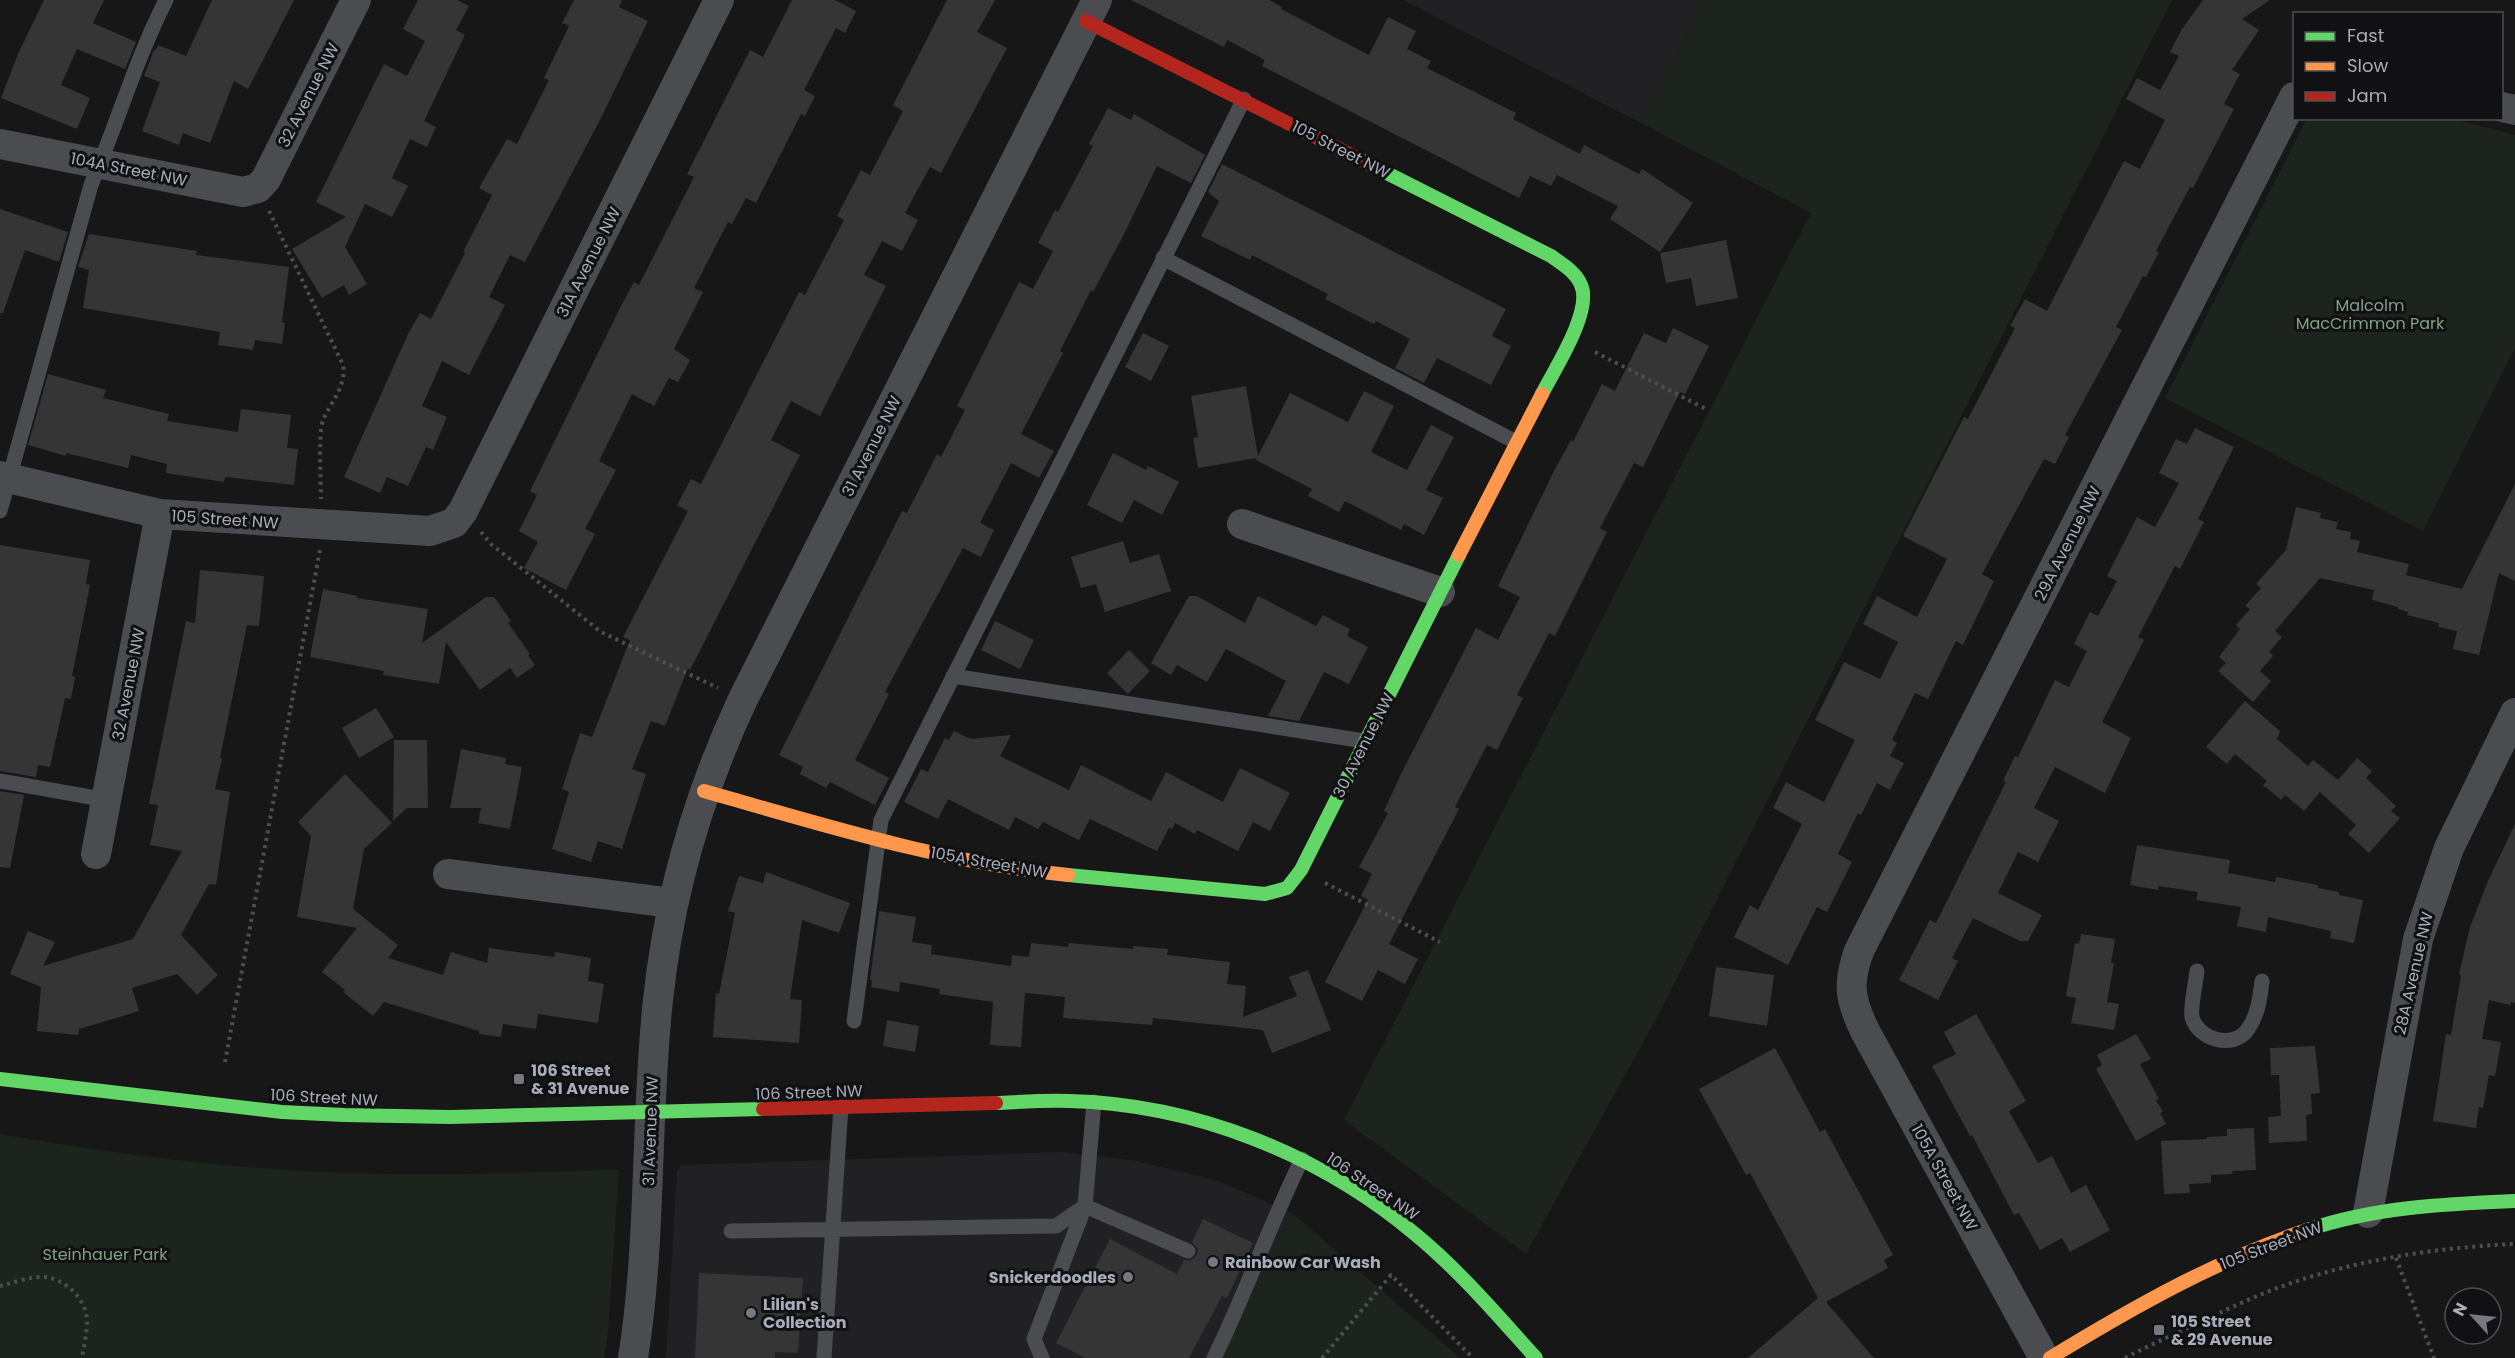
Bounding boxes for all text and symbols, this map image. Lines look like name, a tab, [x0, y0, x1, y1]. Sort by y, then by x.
legend	[2293, 12, 2503, 120]
text: Fast	[2347, 23, 2384, 48]
street label: 32 Avenue NW	[272, 39, 345, 151]
text: Slow	[2347, 53, 2389, 78]
text: Jam	[2347, 83, 2387, 108]
street label: 105 Street NW	[1288, 115, 1394, 184]
street label: 104A Street NW	[69, 147, 190, 192]
street label: 31A Avenue NW	[551, 203, 626, 321]
park label: Malcolm MacCrimmon Park	[2296, 294, 2445, 335]
street label: 31 Avenue NW	[836, 392, 907, 500]
street label: 29A Avenue NW	[2029, 482, 2106, 604]
street label: 105 Street NW	[171, 504, 280, 535]
street label: 32 Avenue NW	[106, 626, 151, 742]
street label: 30 Avenue NW	[1327, 688, 1400, 802]
street label: 105A Street NW	[929, 841, 1050, 884]
street label: 28A Avenue NW	[2388, 909, 2439, 1037]
place label: 106 Street & 31 Avenue	[531, 1059, 629, 1100]
marker: 106 Street & 31 Avenue	[512, 1072, 526, 1086]
street label: 31 Avenue NW	[637, 1075, 664, 1186]
street label: 106 Street NW	[755, 1079, 864, 1106]
street label: 106 Street NW	[270, 1083, 379, 1112]
street label: 105A Street NW	[1906, 1120, 1983, 1235]
street label: 106 Street NW	[1322, 1147, 1424, 1226]
street label: 105 Street NW	[2217, 1215, 2326, 1275]
park label: Steinhauer Park	[42, 1243, 168, 1266]
place label: Rainbow Car Wash	[1225, 1251, 1381, 1274]
marker: Rainbow Car Wash	[1206, 1255, 1220, 1269]
place label: Snickerdoodles	[989, 1266, 1116, 1289]
marker: Snickerdoodles	[1121, 1270, 1135, 1284]
north arrow	[2443, 1286, 2503, 1346]
place label: Lilian's Collection	[763, 1293, 847, 1334]
text: N	[2447, 1299, 2473, 1320]
marker: Lilian's Collection	[744, 1306, 758, 1320]
place label: 105 Street & 29 Avenue	[2171, 1310, 2273, 1351]
marker: 105 Street & 29 Avenue	[2152, 1323, 2166, 1337]

